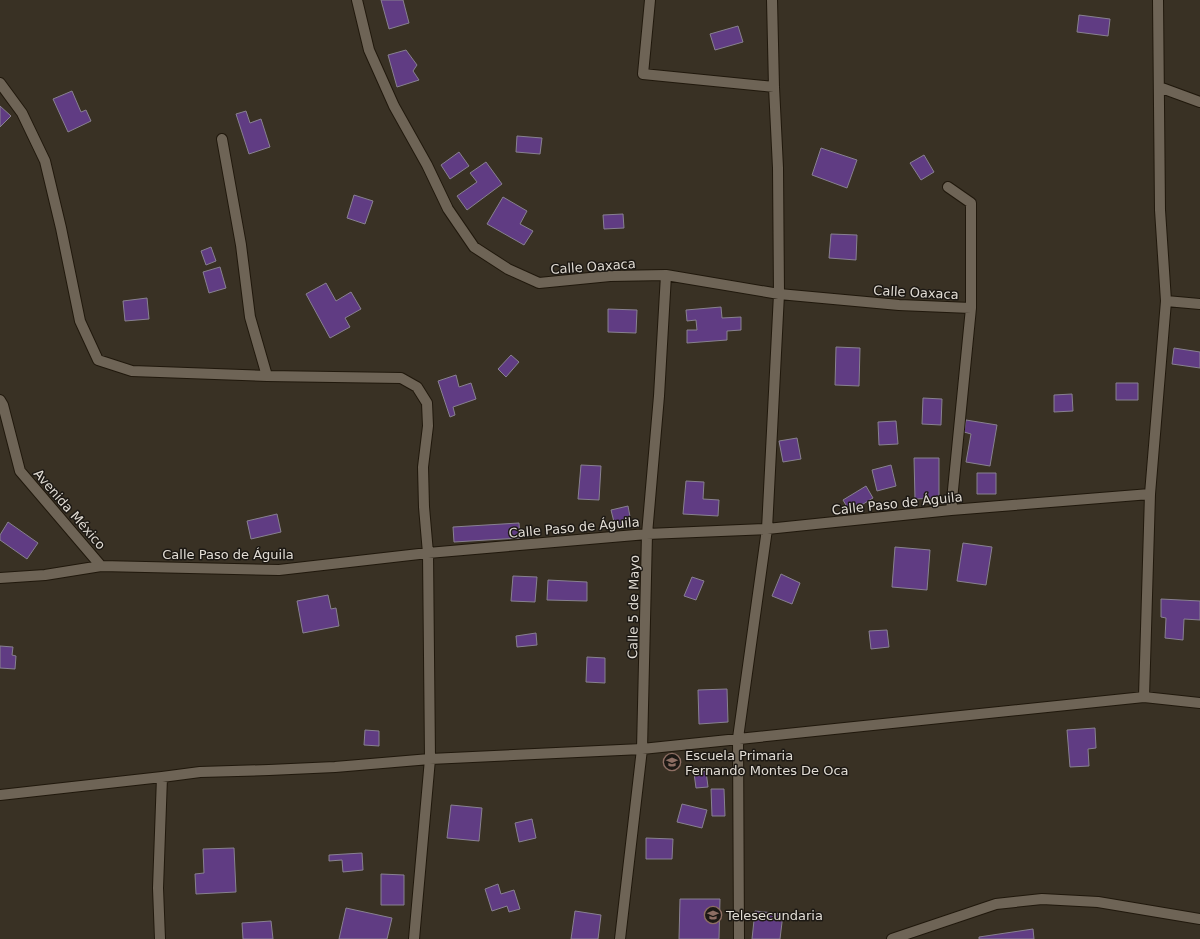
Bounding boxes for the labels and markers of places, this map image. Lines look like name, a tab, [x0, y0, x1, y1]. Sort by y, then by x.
place label: Escuela Primaria Fernando Montes De Oca	[685, 748, 849, 778]
school or university icon: Escuela Primaria Fernando Montes De Oca	[662, 752, 682, 772]
school or university icon: Telesecundaria	[703, 905, 723, 925]
place label: Telesecundaria	[725, 908, 823, 923]

